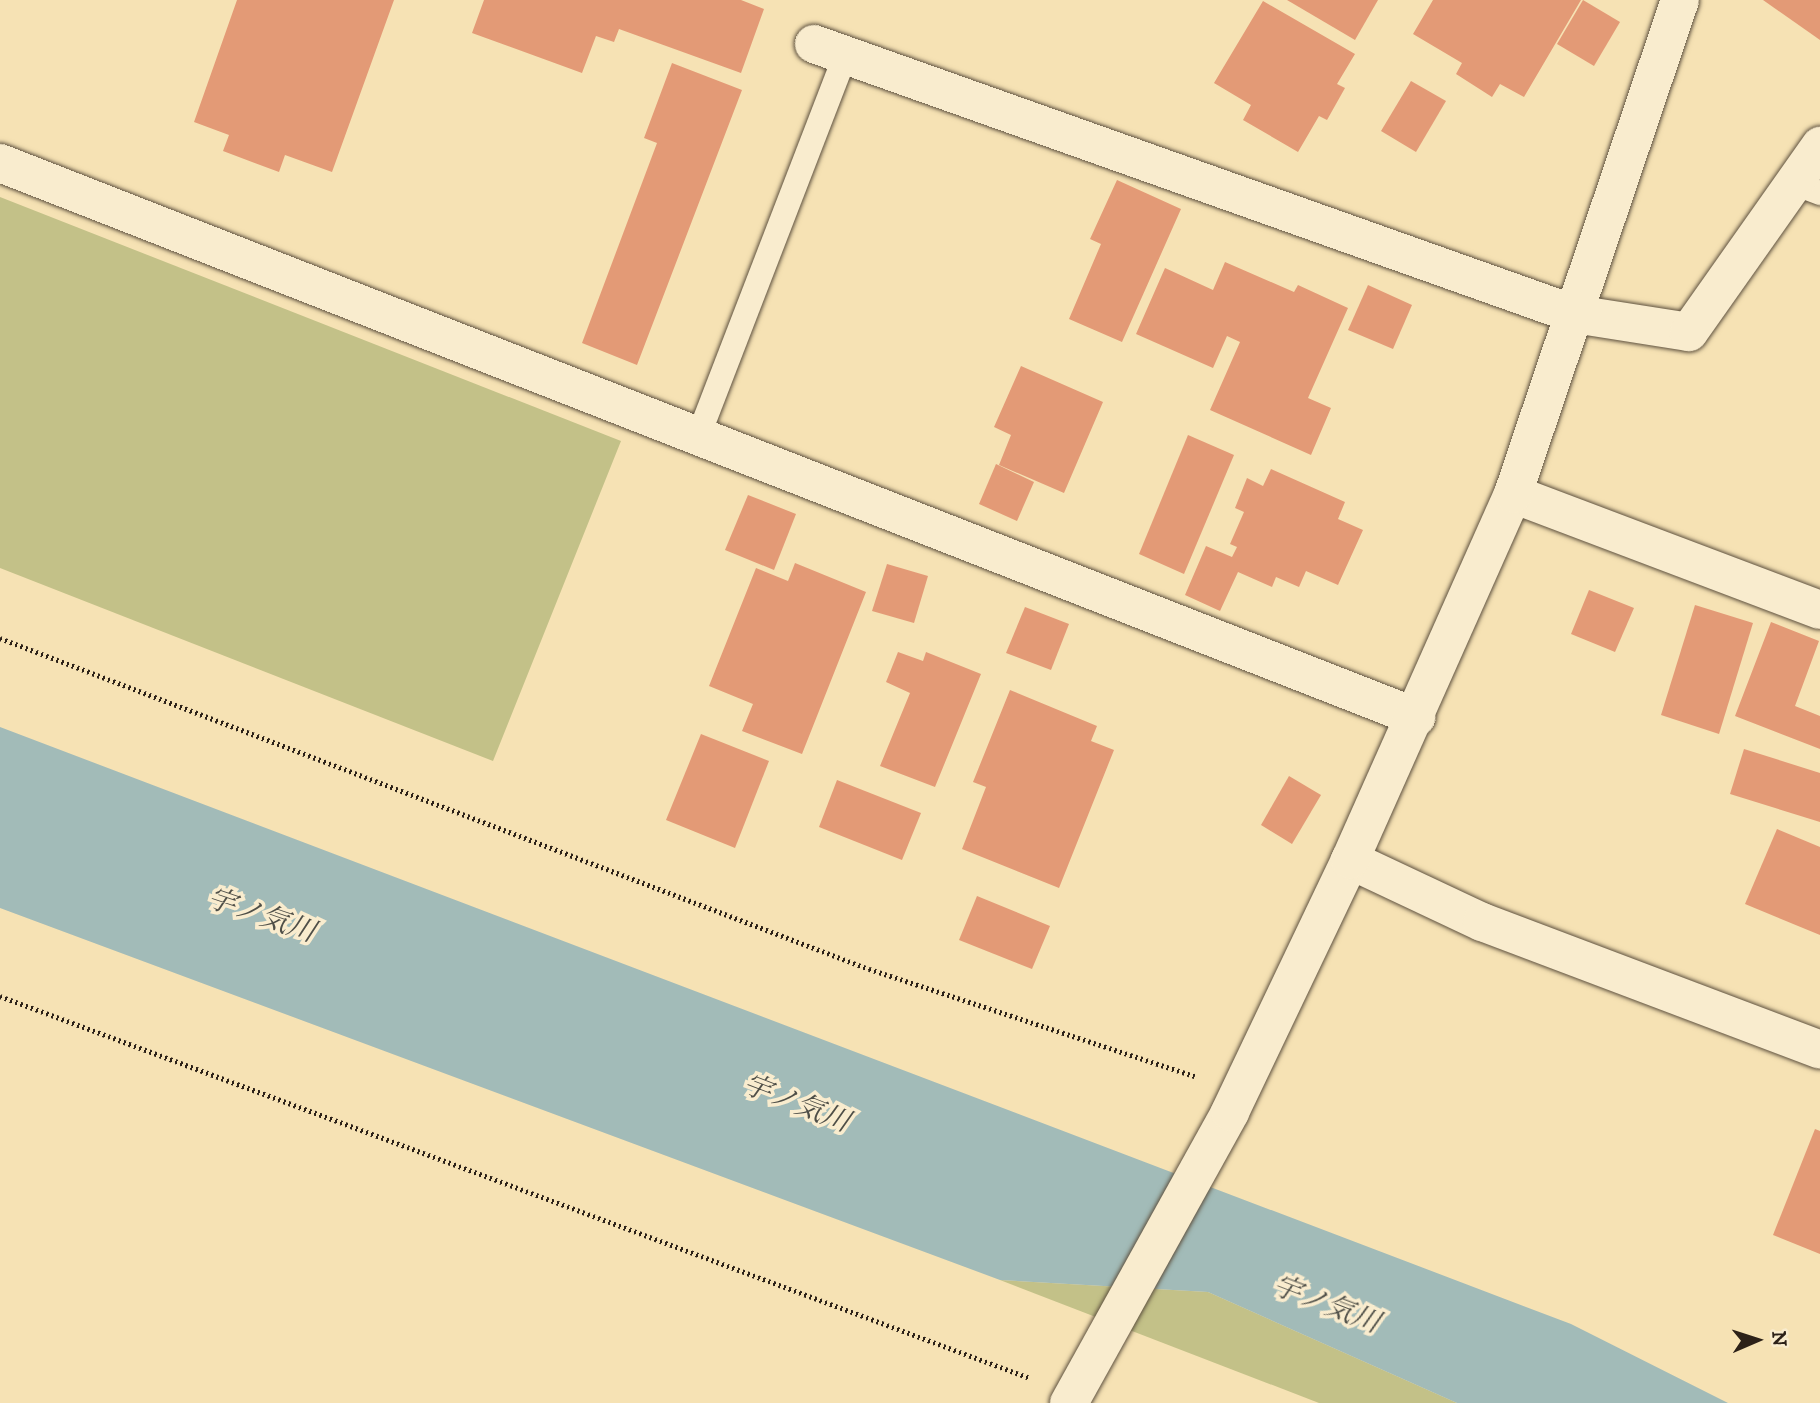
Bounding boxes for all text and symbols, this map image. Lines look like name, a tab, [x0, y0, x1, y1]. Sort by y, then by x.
water label: 宇ノ気川	[203, 882, 319, 950]
water label: 宇ノ気川	[738, 1068, 854, 1140]
water label: 宇ノ気川	[1268, 1269, 1384, 1341]
north arrow	[1722, 1305, 1792, 1375]
text: N	[1767, 1330, 1790, 1347]

